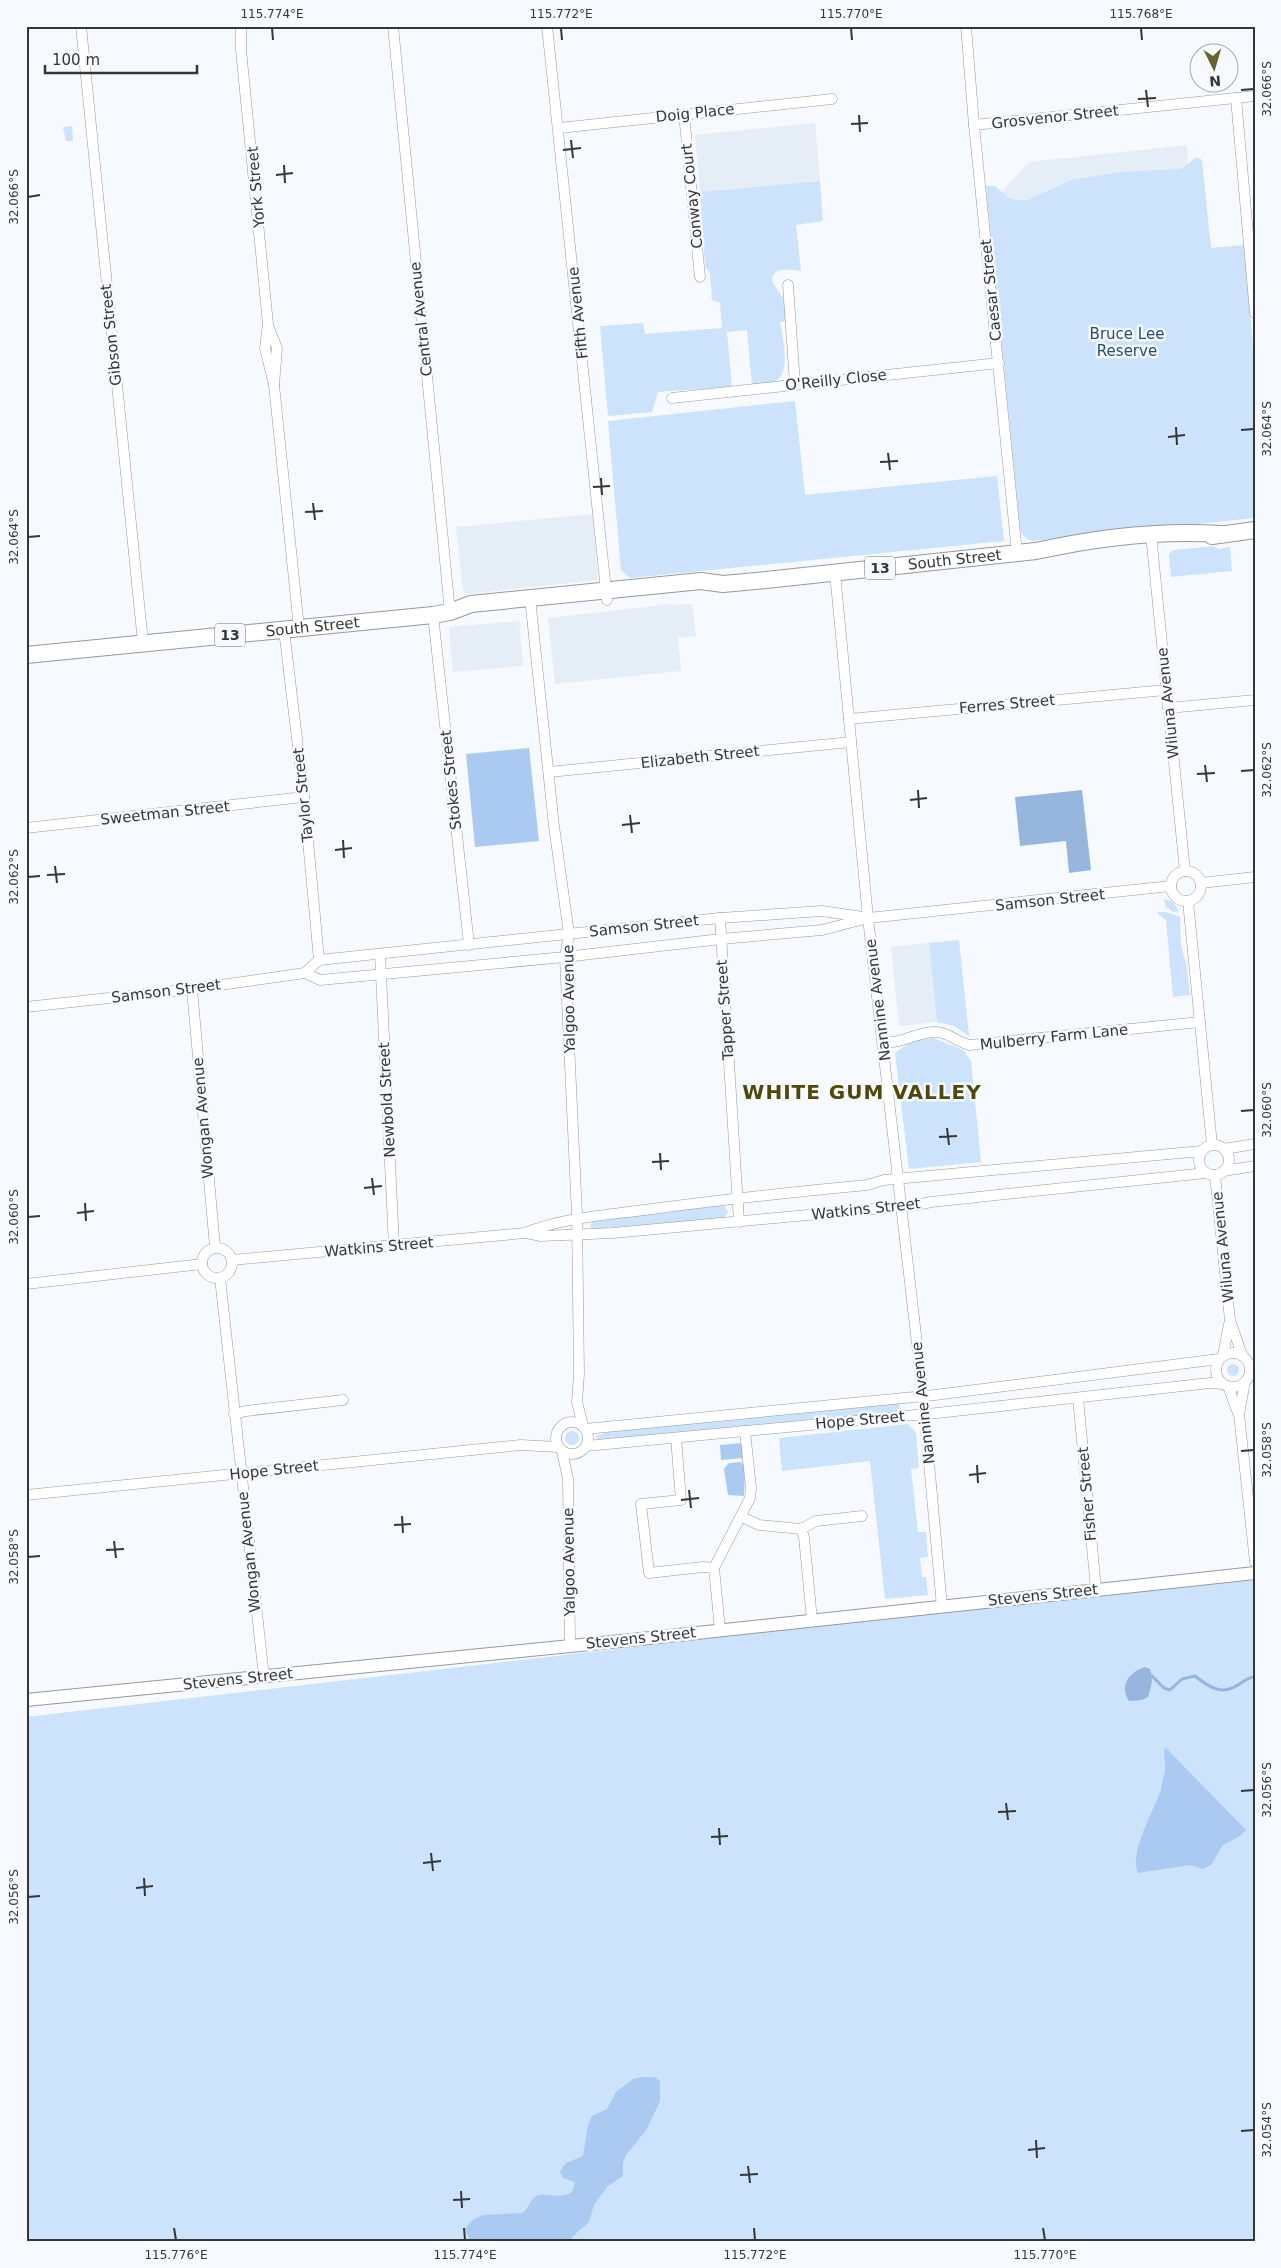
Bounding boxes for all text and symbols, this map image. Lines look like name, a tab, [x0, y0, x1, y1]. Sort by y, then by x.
text: 115.774°E	[240, 7, 304, 21]
text: 115.772°E	[529, 7, 593, 21]
text: 115.770°E	[819, 7, 883, 21]
text: 115.768°E	[1109, 7, 1173, 21]
scale bar	[45, 42, 198, 74]
north arrow	[1188, 42, 1238, 92]
text: 100 m	[52, 51, 100, 69]
text: 32.066°S	[1260, 61, 1274, 117]
text: N	[1209, 72, 1222, 89]
street label: Doig Place	[655, 100, 735, 126]
street label: Grosvenor Street	[991, 101, 1120, 133]
street label: Conway Court	[678, 142, 706, 249]
street label: York Street	[243, 145, 269, 229]
text: 32.066°S	[7, 169, 21, 225]
street label: Caesar Street	[977, 238, 1005, 342]
street label: Central Avenue	[406, 261, 436, 377]
street label: Fifth Avenue	[564, 266, 592, 360]
street label: Gibson Street	[97, 283, 125, 387]
park label: Bruce Lee Reserve	[1090, 325, 1164, 360]
street label: O'Reilly Close	[784, 366, 888, 394]
text: 32.064°S	[1260, 401, 1274, 457]
text: 32.064°S	[7, 509, 21, 565]
street label: South Street	[907, 546, 1003, 574]
road number: 13	[865, 556, 895, 580]
street label: South Street	[265, 613, 360, 640]
road number: 13	[215, 624, 245, 646]
street label: Wiluna Avenue	[1153, 647, 1183, 759]
street label: Ferres Street	[958, 691, 1056, 717]
street label: Stokes Street	[437, 729, 465, 831]
street label: Elizabeth Street	[640, 742, 760, 772]
text: 32.062°S	[1260, 742, 1274, 798]
street label: Taylor Street	[289, 747, 317, 844]
street label: Sweetman Street	[100, 797, 231, 829]
text: 32.062°S	[7, 849, 21, 905]
street label: Samson Street	[994, 885, 1106, 915]
street label: Samson Street	[588, 911, 700, 941]
street label: Nannine Avenue	[862, 938, 894, 1062]
street label: Yalgoo Avenue	[559, 944, 579, 1055]
street label: Tapper Street	[713, 959, 738, 1062]
street label: Samson Street	[110, 975, 222, 1007]
street label: Mulberry Farm Lane	[979, 1020, 1129, 1054]
street label: Newbold Street	[375, 1042, 399, 1158]
street label: Wongan Avenue	[189, 1057, 217, 1179]
district label: WHITE GUM VALLEY	[742, 1080, 982, 1104]
text: 32.060°S	[1260, 1082, 1274, 1138]
text: 32.060°S	[7, 1189, 21, 1245]
street label: Wiluna Avenue	[1208, 1191, 1238, 1303]
street label: Watkins Street	[811, 1194, 921, 1224]
street label: Watkins Street	[324, 1233, 434, 1261]
street label: Nannine Avenue	[908, 1341, 938, 1465]
street label: Hope Street	[815, 1407, 906, 1433]
text: 32.058°S	[1260, 1422, 1274, 1478]
street label: Fisher Street	[1074, 1446, 1100, 1542]
street label: Hope Street	[229, 1456, 320, 1484]
street label: Wongan Avenue	[234, 1491, 264, 1613]
street label: Yalgoo Avenue	[559, 1507, 579, 1618]
text: 32.058°S	[7, 1529, 21, 1585]
street label: Stevens Street	[987, 1580, 1099, 1610]
street label: Stevens Street	[585, 1623, 697, 1653]
street label: Stevens Street	[182, 1664, 294, 1694]
text: 32.056°S	[1260, 1762, 1274, 1818]
text: 32.056°S	[7, 1869, 21, 1925]
text: 32.054°S	[1260, 2102, 1274, 2158]
text: 115.776°E	[144, 2248, 208, 2262]
text: 115.774°E	[433, 2248, 497, 2262]
text: 115.772°E	[723, 2248, 787, 2262]
text: 115.770°E	[1013, 2248, 1077, 2262]

